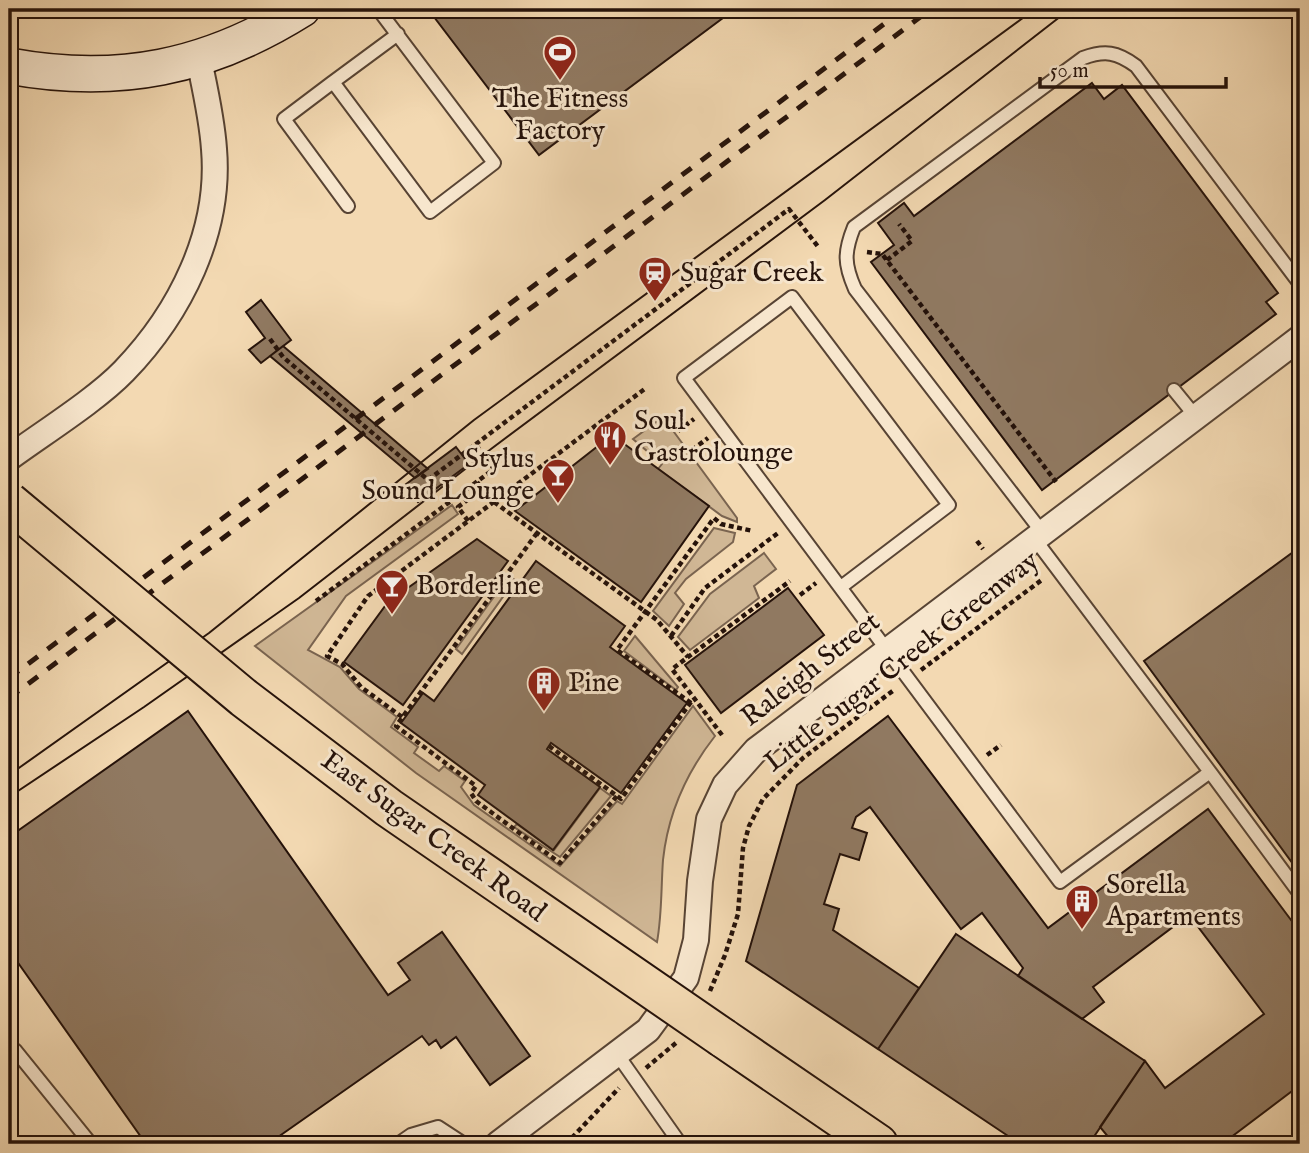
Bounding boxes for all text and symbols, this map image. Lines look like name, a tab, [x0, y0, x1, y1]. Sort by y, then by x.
sports icon: The Fitness Factory	[541, 33, 579, 82]
scale bar	[1040, 46, 1225, 90]
text: 50 m	[1050, 58, 1089, 85]
place label: The Fitness Factory	[492, 82, 628, 149]
station icon: Sugar Creek	[636, 254, 674, 303]
place label: Sugar Creek	[680, 256, 824, 291]
place label: Soul Gastrolounge	[634, 404, 793, 471]
restaurant icon: Soul Gastrolounge	[591, 418, 629, 467]
place label: Stylus Sound Lounge	[362, 442, 534, 509]
bar icon: Stylus Sound Lounge	[539, 456, 577, 505]
street label: Little Sugar Creek Greenway	[757, 544, 1047, 780]
bar icon: Borderline	[373, 567, 411, 616]
place label: Borderline	[416, 569, 541, 604]
street label: Raleigh Street	[734, 605, 888, 735]
building icon: Pine	[525, 664, 563, 713]
place label: Pine	[568, 666, 620, 701]
street label: East Sugar Creek Road	[314, 744, 553, 931]
place label: Sorella Apartments	[1105, 868, 1241, 935]
building icon: Sorella Apartments	[1063, 882, 1101, 931]

